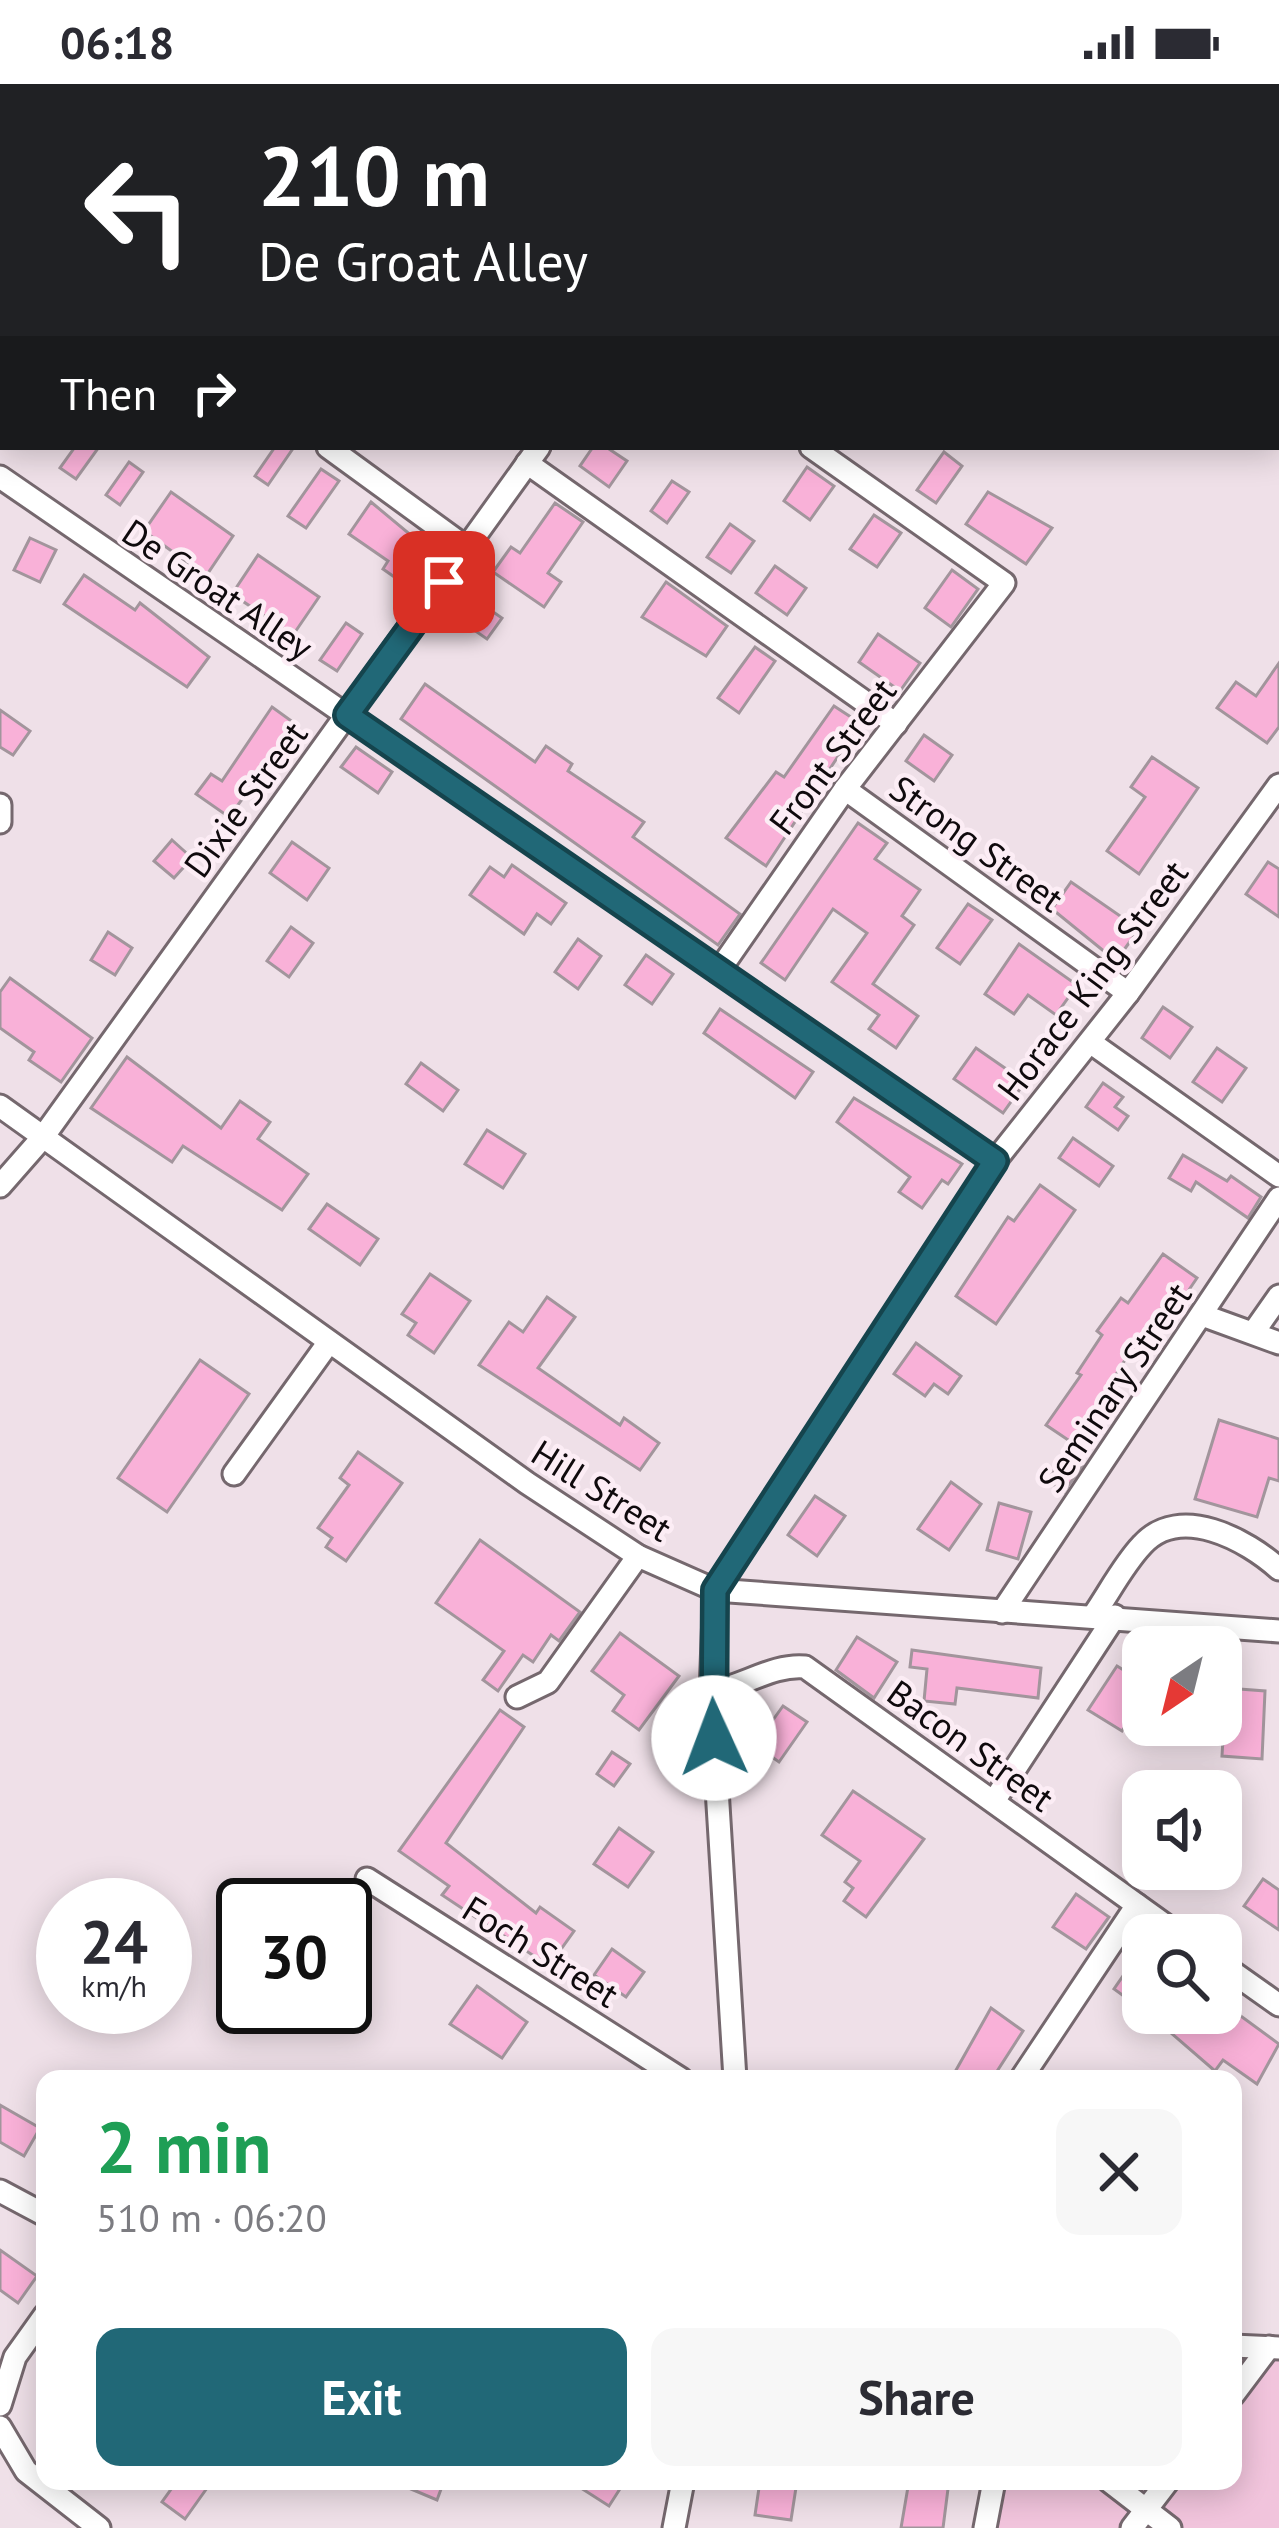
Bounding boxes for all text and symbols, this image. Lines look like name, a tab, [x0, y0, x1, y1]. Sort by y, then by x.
text: 06:18	[60, 13, 174, 71]
text: 210 m	[258, 120, 490, 229]
icon: left	[60, 132, 216, 288]
text: De Groat Alley	[258, 226, 588, 296]
icon: right	[181, 360, 247, 426]
text: Then	[60, 364, 157, 422]
street label: De Groat Alley	[114, 508, 322, 670]
pin	[393, 531, 495, 633]
icon: arrive	[411, 549, 477, 615]
street label: Front Street	[758, 669, 906, 843]
street label: Dixie Street	[173, 712, 317, 886]
street label: Strong Street	[881, 764, 1073, 922]
street label: Horace King Street	[986, 850, 1198, 1110]
street label: Seminary Street	[1027, 1273, 1201, 1501]
street label: Hill Street	[523, 1429, 681, 1551]
north arrow	[1122, 1626, 1242, 1746]
map controls	[1122, 1626, 1242, 2034]
street label: Bacon Street	[878, 1669, 1064, 1821]
position arrow	[651, 1675, 777, 1801]
button: sound	[1122, 1770, 1242, 1890]
speed limit sign: 30	[216, 1878, 372, 2034]
street label: Foch Street	[454, 1885, 628, 2017]
text: 24	[80, 1902, 148, 1980]
button: search	[1122, 1914, 1242, 2034]
text: km/h	[81, 1966, 147, 2005]
text: 2 min	[96, 2100, 272, 2193]
button: close	[1056, 2109, 1182, 2235]
text: 510 m · 06:20	[96, 2192, 327, 2243]
button: Exit	[96, 2328, 627, 2466]
button: Share	[651, 2328, 1182, 2466]

